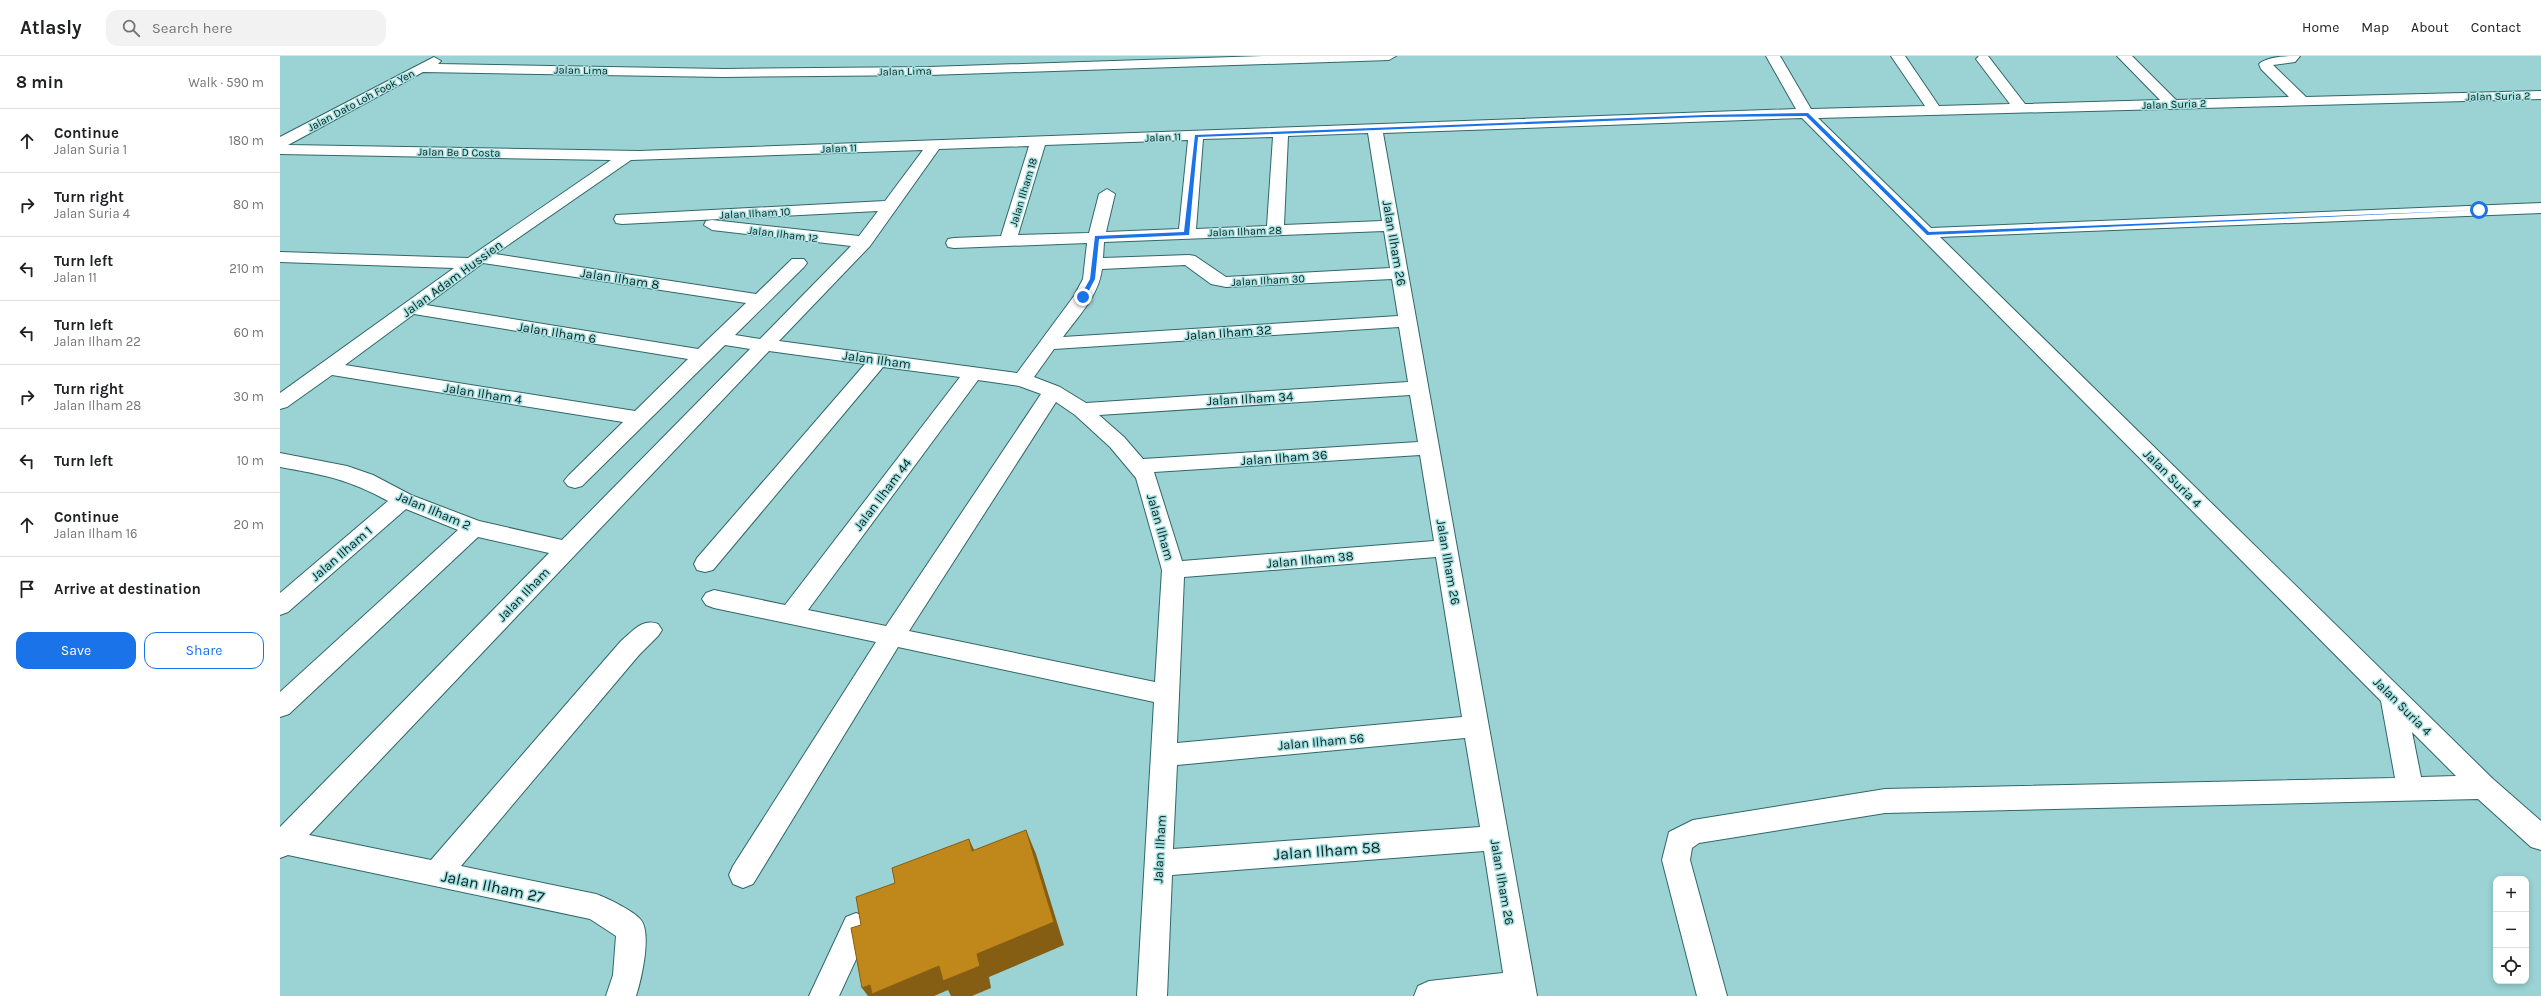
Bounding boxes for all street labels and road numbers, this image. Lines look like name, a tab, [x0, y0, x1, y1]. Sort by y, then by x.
street label: Jalan Lima	[554, 64, 608, 77]
street label: Jalan Lima	[878, 65, 932, 78]
street label: Jalan Dato Loh Fook Yen	[306, 67, 417, 134]
street label: Jalan Suria 2	[2466, 89, 2530, 104]
street label: Jalan Suria 2	[2142, 97, 2206, 112]
street label: Jalan 11	[1145, 130, 1181, 145]
street label: Jalan 11	[821, 141, 857, 156]
street label: Jalan Be D Costa	[418, 145, 500, 160]
street label: Jalan Ilham 18	[1007, 156, 1040, 228]
street label: Jalan Ilham 26	[1380, 199, 1409, 287]
street label: Jalan Ilham 10	[719, 205, 791, 222]
street label: Jalan Ilham 12	[747, 224, 819, 245]
street label: Jalan Ilham 28	[1208, 224, 1282, 239]
street label: Jalan Adam Hussien	[399, 237, 505, 320]
street label: Jalan Ilham 8	[579, 265, 660, 292]
street label: Jalan Ilham 30	[1231, 272, 1305, 289]
street label: Jalan Ilham 6	[517, 319, 597, 346]
street label: Jalan Ilham 32	[1184, 322, 1272, 343]
street label: Jalan Ilham	[842, 347, 912, 372]
street label: Jalan Ilham 4	[443, 380, 523, 407]
street label: Jalan Ilham 34	[1206, 389, 1294, 408]
street label: Jalan Suria 4	[2140, 446, 2205, 511]
street label: Jalan Ilham 36	[1240, 447, 1328, 468]
street label: Jalan Ilham 44	[850, 455, 914, 533]
street label: Jalan Ilham 2	[394, 488, 473, 533]
street label: Jalan Ilham	[1144, 492, 1177, 562]
street label: Jalan Ilham 26	[1434, 518, 1463, 606]
street label: Jalan Ilham 1	[308, 523, 375, 584]
street label: Jalan Ilham 38	[1266, 548, 1354, 571]
street label: Jalan Ilham	[494, 564, 553, 624]
street label: Jalan Suria 4	[2370, 674, 2435, 739]
street label: Jalan Ilham 56	[1277, 730, 1365, 753]
street label: Jalan Ilham	[1150, 814, 1169, 884]
street label: Jalan Ilham 58	[1273, 837, 1381, 864]
street label: Jalan Ilham 26	[1488, 838, 1517, 926]
street label: Jalan Ilham 27	[440, 866, 547, 907]

